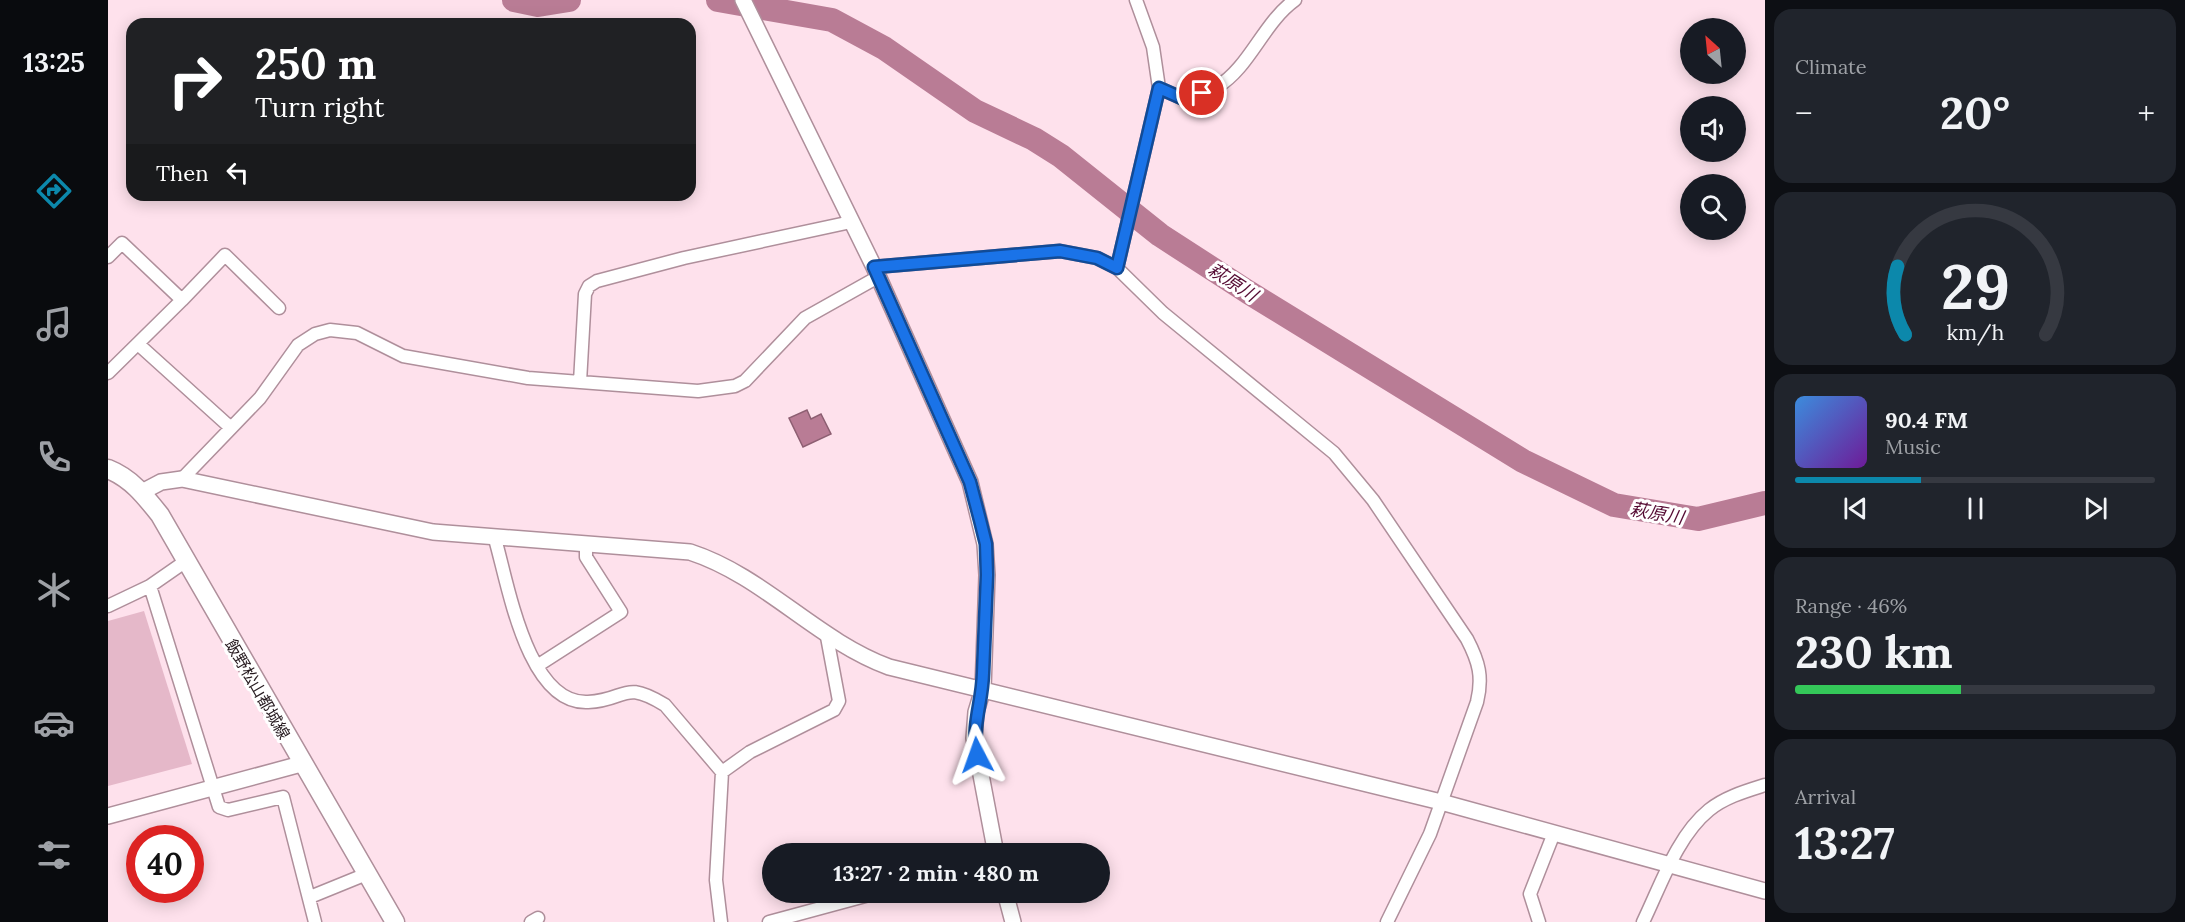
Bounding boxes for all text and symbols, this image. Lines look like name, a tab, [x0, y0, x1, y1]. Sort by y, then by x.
north arrow	[1680, 18, 1746, 84]
map controls	[1680, 18, 1746, 240]
text: 250 m	[255, 37, 376, 91]
icon: right	[156, 42, 234, 120]
text: 13:25	[23, 45, 85, 79]
text: Climate	[1795, 54, 1867, 79]
pin	[1176, 67, 1227, 118]
icon: arrive	[1185, 76, 1218, 109]
text: 20°	[1940, 84, 2010, 141]
text: Turn right	[255, 90, 384, 124]
text: −	[1795, 92, 1813, 134]
text: +	[2137, 92, 2155, 134]
button: sound	[1680, 96, 1746, 162]
icon: left	[221, 156, 254, 189]
text: Then	[156, 159, 209, 187]
icon: directions	[33, 170, 75, 212]
button: search	[1680, 174, 1746, 240]
text: 29	[1940, 247, 2010, 327]
water label: 萩原川	[1204, 258, 1264, 307]
icon: music	[33, 303, 75, 345]
text: km/h	[1946, 319, 2004, 347]
text: 90.4 FM	[1885, 406, 1968, 434]
text: Music	[1885, 434, 1941, 459]
icon: phone	[33, 436, 75, 478]
icon: previous	[1839, 492, 1872, 525]
icon: pause	[1959, 492, 1992, 525]
icon: next	[2079, 492, 2112, 525]
water label: 萩原川	[1628, 497, 1688, 529]
icon: climate	[33, 569, 75, 611]
text: Range · 46%	[1795, 593, 1907, 618]
text: 230 km	[1795, 623, 1953, 680]
street label: 飯野松山都城線	[221, 635, 295, 743]
icon: car	[33, 702, 75, 744]
position arrow	[945, 723, 1009, 787]
text: Arrival	[1795, 784, 1856, 809]
text: 13:27	[1795, 814, 1895, 871]
speed limit sign: 40	[126, 825, 204, 903]
icon: filters	[33, 834, 75, 876]
text: 13:27 · 2 min · 480 m	[833, 859, 1039, 887]

